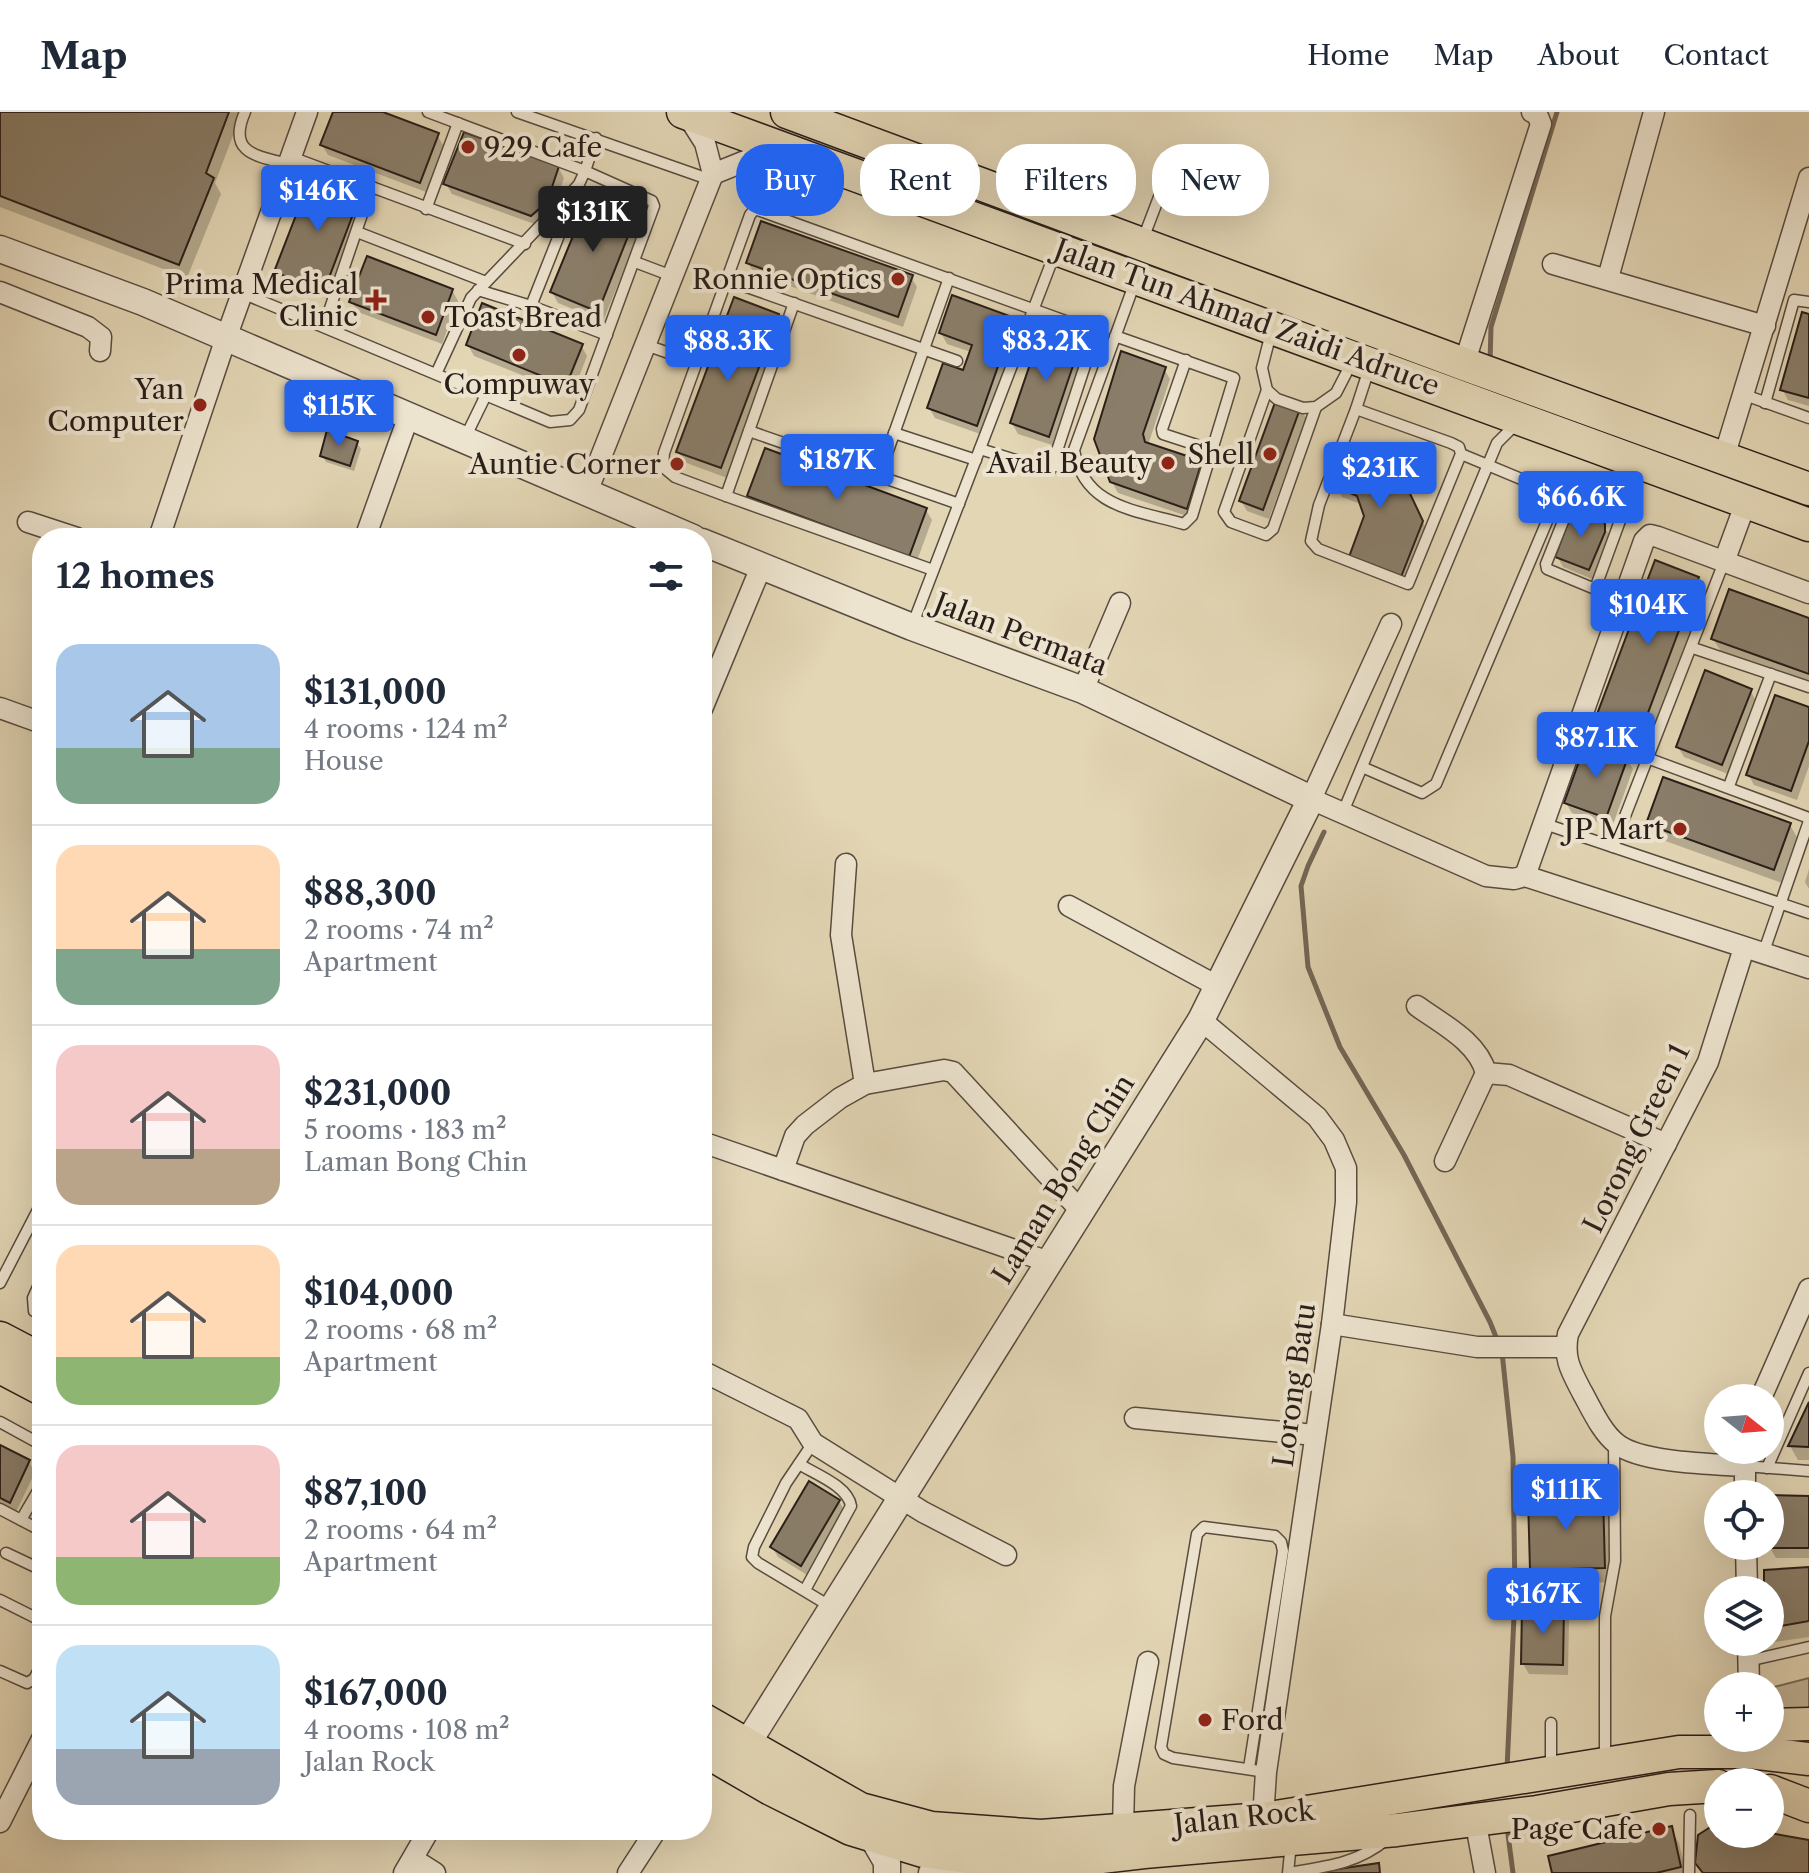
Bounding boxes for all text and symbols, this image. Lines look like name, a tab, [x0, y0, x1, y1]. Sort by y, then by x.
text: Map	[40, 32, 128, 79]
text: Home	[1307, 38, 1389, 72]
text: Map	[1433, 38, 1493, 72]
text: About	[1537, 38, 1619, 72]
text: Contact	[1663, 38, 1769, 72]
place label: 929 Cafe	[484, 130, 602, 164]
marker: 929 Cafe	[459, 138, 477, 156]
chip: Buy	[736, 144, 844, 216]
chip: Rent	[860, 144, 980, 216]
chip: Filters	[996, 144, 1136, 216]
chip: New	[1152, 144, 1269, 216]
pin: $146K	[262, 165, 374, 233]
text: $146K	[279, 175, 357, 207]
pin: $131K	[537, 186, 649, 254]
text: $131K	[556, 196, 630, 228]
street label: Jalan Tun Ahmad Zaidi Adruce	[1046, 230, 1444, 403]
place label: Ronnie Optics	[692, 262, 882, 296]
place label: Prima Medical Clinic	[165, 267, 358, 333]
marker: Ronnie Optics	[889, 270, 907, 288]
marker: Prima Medical Clinic	[365, 289, 387, 311]
place label: Toast Bread	[444, 300, 602, 334]
marker: Toast Bread	[419, 308, 437, 326]
pin: $88.3K	[663, 315, 793, 383]
pin: $83.2K	[981, 315, 1111, 383]
text: $88.3K	[683, 325, 773, 357]
text: $83.2K	[1002, 325, 1090, 357]
marker: Compuway	[510, 346, 528, 364]
place label: Compuway	[443, 367, 595, 401]
place label: Yan Computer	[47, 372, 184, 438]
pin: $115K	[283, 380, 395, 448]
text: $115K	[302, 390, 376, 422]
marker: Yan Computer	[191, 396, 209, 414]
pin: $187K	[781, 434, 893, 502]
place label: Shell	[1187, 437, 1254, 471]
pin: $231K	[1324, 442, 1436, 510]
text: $187K	[799, 444, 875, 476]
marker: Shell	[1261, 445, 1279, 463]
place label: Avail Beauty	[986, 446, 1152, 480]
place label: Auntie Corner	[468, 447, 661, 481]
text: $231K	[1341, 452, 1419, 484]
marker: Avail Beauty	[1159, 454, 1177, 472]
marker: Auntie Corner	[668, 455, 686, 473]
pin: $66.6K	[1516, 471, 1646, 539]
text: $66.6K	[1536, 481, 1626, 513]
icon: filters	[644, 554, 688, 598]
text: 12 homes	[56, 555, 215, 597]
pin: $104K	[1592, 579, 1704, 647]
street label: Jalan Permata	[926, 584, 1113, 683]
text: $104K	[1609, 589, 1687, 621]
text: $131,000	[304, 671, 447, 713]
icon: home	[120, 676, 216, 772]
pin: $87.1K	[1531, 712, 1661, 780]
text: 4 rooms · 124 m²	[304, 713, 508, 745]
text: $87.1K	[1555, 722, 1637, 754]
text: House	[304, 745, 384, 777]
place label: JP Mart	[1560, 812, 1664, 846]
marker: JP Mart	[1671, 820, 1689, 838]
text: $88,300	[304, 872, 437, 914]
icon: home	[120, 877, 216, 973]
text: 2 rooms · 74 m²	[304, 914, 494, 946]
text: Apartment	[304, 946, 437, 978]
street label: Lorong Green 1	[1576, 1038, 1697, 1238]
street label: Laman Bong Chin	[985, 1068, 1141, 1290]
text: $231,000	[304, 1072, 452, 1114]
icon: home	[120, 1077, 216, 1173]
text: 5 rooms · 183 m²	[304, 1114, 507, 1146]
text: Laman Bong Chin	[304, 1146, 527, 1178]
text: $104,000	[304, 1272, 454, 1314]
icon: home	[120, 1277, 216, 1373]
street label: Lorong Batu	[1266, 1301, 1322, 1469]
text: 2 rooms · 68 m²	[304, 1314, 497, 1346]
text: Apartment	[304, 1346, 437, 1378]
north arrow	[1704, 1384, 1784, 1464]
map controls	[1704, 1384, 1784, 1848]
pin: $111K	[1510, 1464, 1622, 1532]
text: $87,100	[304, 1472, 427, 1514]
text: $111K	[1531, 1474, 1601, 1506]
icon: home	[120, 1477, 216, 1573]
button: locate	[1704, 1480, 1784, 1560]
text: 2 rooms · 64 m²	[304, 1514, 497, 1546]
text: Apartment	[304, 1546, 437, 1578]
pin: $167K	[1487, 1568, 1599, 1636]
button: layers	[1704, 1576, 1784, 1656]
text: $167K	[1505, 1578, 1581, 1610]
text: $167,000	[304, 1672, 448, 1714]
button: +	[1704, 1672, 1784, 1752]
icon: home	[120, 1677, 216, 1773]
place label: Ford	[1221, 1703, 1284, 1737]
marker: Ford	[1196, 1711, 1214, 1729]
text: 4 rooms · 108 m²	[304, 1714, 510, 1746]
text: Jalan Rock	[304, 1746, 435, 1778]
button: −	[1704, 1768, 1784, 1848]
street label: Jalan Rock	[1168, 1793, 1318, 1842]
place label: Page Cafe	[1511, 1812, 1643, 1846]
marker: Page Cafe	[1650, 1820, 1668, 1838]

